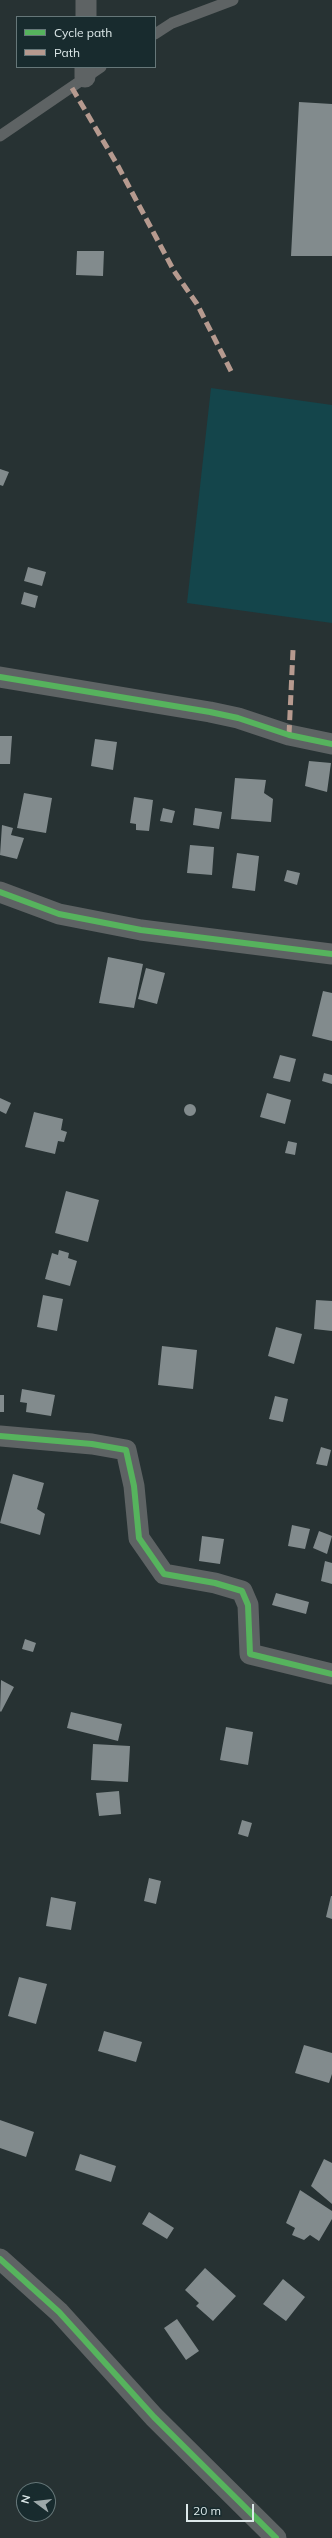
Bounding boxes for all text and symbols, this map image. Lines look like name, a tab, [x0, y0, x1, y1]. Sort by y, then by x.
legend	[16, 16, 156, 68]
text: Cycle path	[54, 25, 112, 40]
text: Path	[54, 45, 80, 60]
north arrow	[16, 2482, 56, 2522]
text: N	[18, 2493, 33, 2505]
scale bar	[188, 2496, 256, 2522]
text: 20 m	[193, 2503, 221, 2518]

